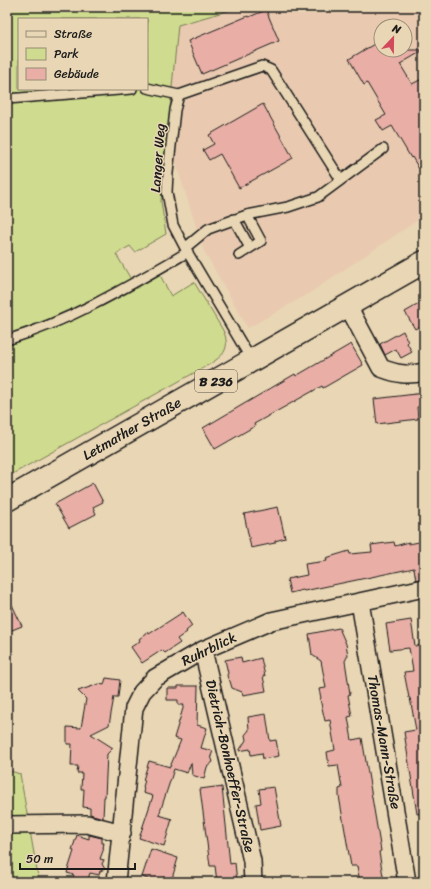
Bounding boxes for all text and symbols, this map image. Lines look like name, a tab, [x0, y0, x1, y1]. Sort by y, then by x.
legend	[18, 18, 148, 90]
north arrow	[373, 18, 413, 58]
text: N	[389, 19, 404, 40]
text: Straße	[54, 23, 92, 45]
text: Park	[54, 43, 79, 65]
text: Gebäude	[54, 63, 99, 85]
street label: Langer Weg	[143, 123, 173, 193]
road number: B 236	[195, 370, 237, 392]
street label: Letmather Straße	[78, 390, 186, 468]
street label: Ruhrblick	[177, 625, 241, 673]
street label: Thomas-Mann-Straße	[360, 673, 408, 811]
street label: Dietrich-Bonhoeffer-Straße	[198, 677, 262, 855]
scale bar	[20, 845, 135, 871]
text: 50 m	[26, 848, 53, 870]

